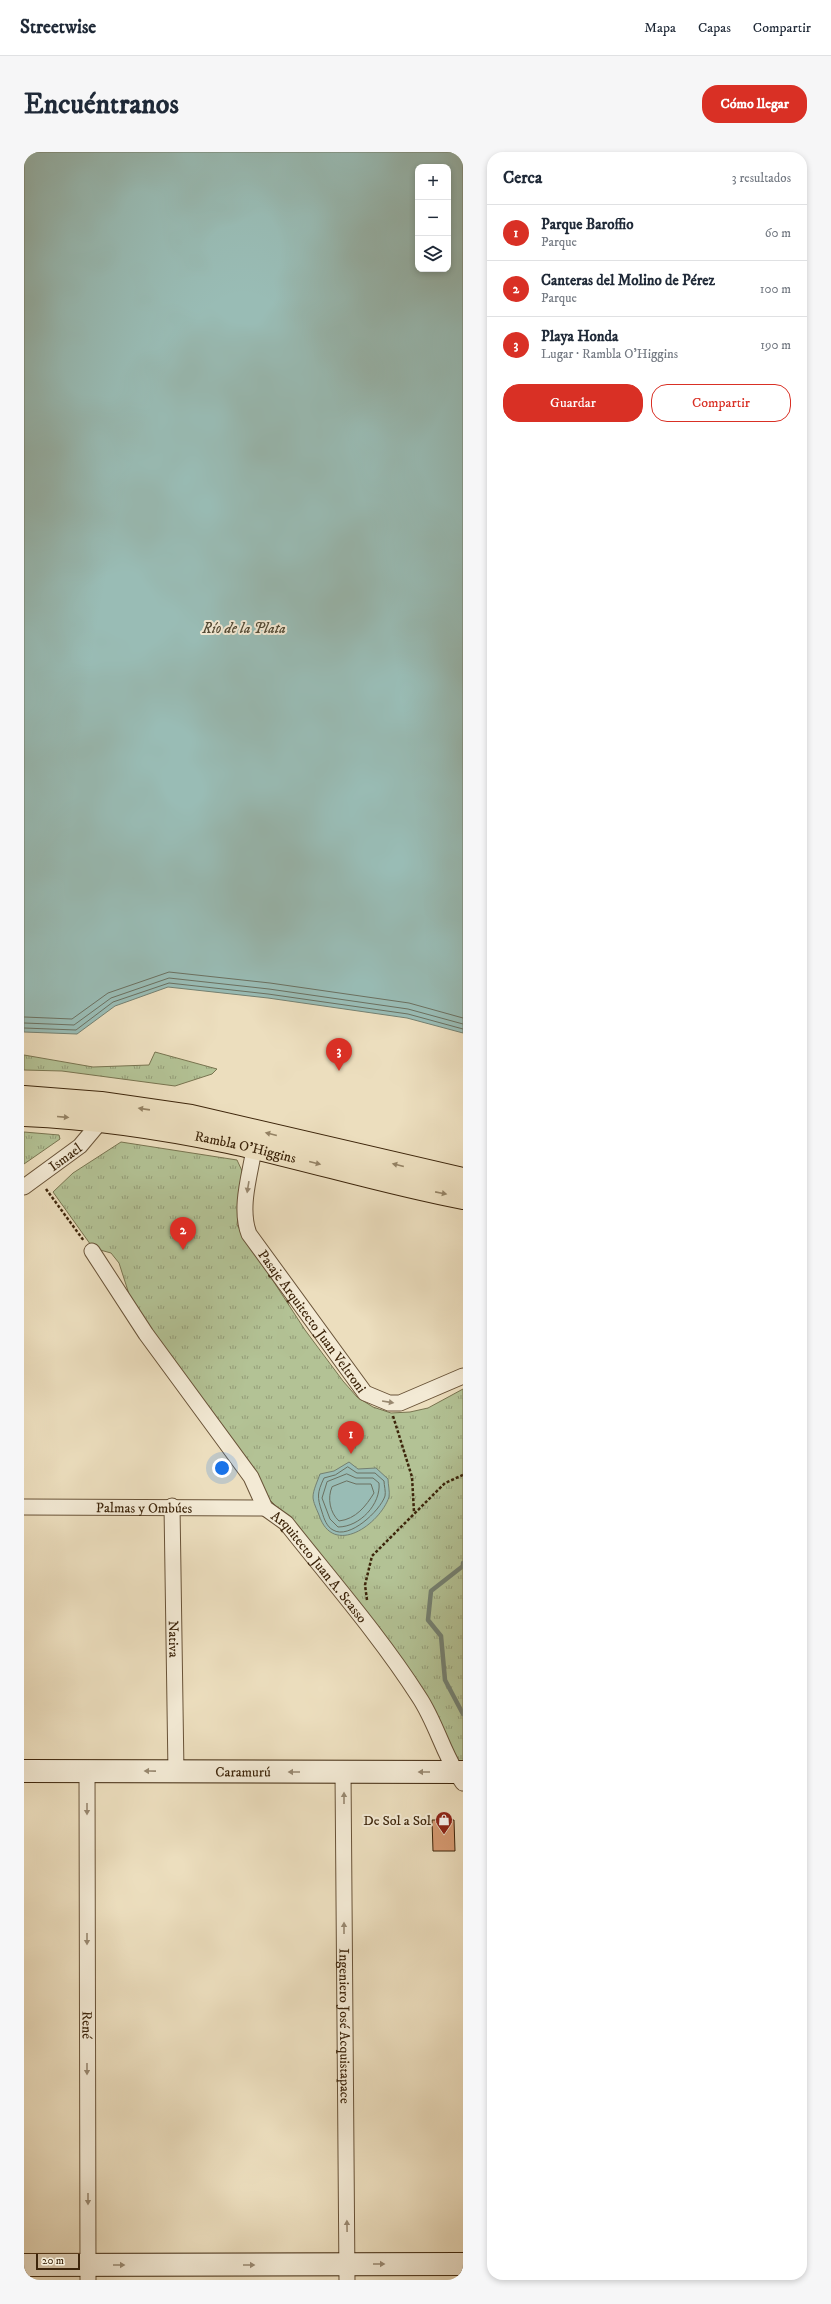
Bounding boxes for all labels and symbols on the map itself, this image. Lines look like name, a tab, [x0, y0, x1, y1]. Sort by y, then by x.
water label: Río de la Plata	[201, 619, 286, 638]
pin: 3	[326, 1038, 352, 1071]
one-way arrow	[138, 1106, 150, 1112]
one-way arrow	[57, 1114, 69, 1121]
street label: Rambla O'Higgins	[193, 1128, 298, 1168]
one-way arrow	[265, 1131, 277, 1137]
street label: Ismael	[46, 1139, 87, 1176]
one-way arrow	[309, 1160, 321, 1166]
one-way arrow	[391, 1162, 403, 1168]
one-way arrow	[245, 1181, 251, 1193]
one-way arrow	[435, 1191, 447, 1197]
pin: 2	[170, 1217, 196, 1250]
street label: Pasaje Arquitecto Juan Veltroni	[254, 1247, 370, 1397]
one-way arrow	[382, 1399, 395, 1405]
pin: 1	[338, 1421, 364, 1454]
your location	[212, 1458, 232, 1478]
street label: Palmas y Ombúes	[96, 1499, 193, 1518]
street label: Arquitecto Juan A. Scasso	[267, 1507, 371, 1627]
street label: Nativa	[164, 1620, 182, 1658]
street label: Caramurú	[215, 1763, 271, 1782]
one-way arrow	[143, 1768, 156, 1774]
one-way arrow	[287, 1769, 300, 1775]
one-way arrow	[417, 1769, 430, 1775]
one-way arrow	[340, 1792, 347, 1804]
one-way arrow	[84, 1803, 90, 1816]
shop icon: De Sol a Sol	[434, 1810, 454, 1835]
place label: De Sol a Sol	[363, 1812, 432, 1830]
one-way arrow	[341, 1921, 347, 1934]
one-way arrow	[84, 1933, 90, 1946]
street label: Ingeniero José Acquistapace	[334, 1948, 354, 2104]
street label: René	[77, 2011, 96, 2039]
one-way arrow	[84, 2063, 90, 2076]
one-way arrow	[85, 2193, 91, 2206]
one-way arrow	[344, 2219, 350, 2232]
scale bar	[36, 2252, 80, 2271]
one-way arrow	[373, 2261, 386, 2267]
one-way arrow	[113, 2262, 125, 2269]
one-way arrow	[243, 2262, 256, 2268]

